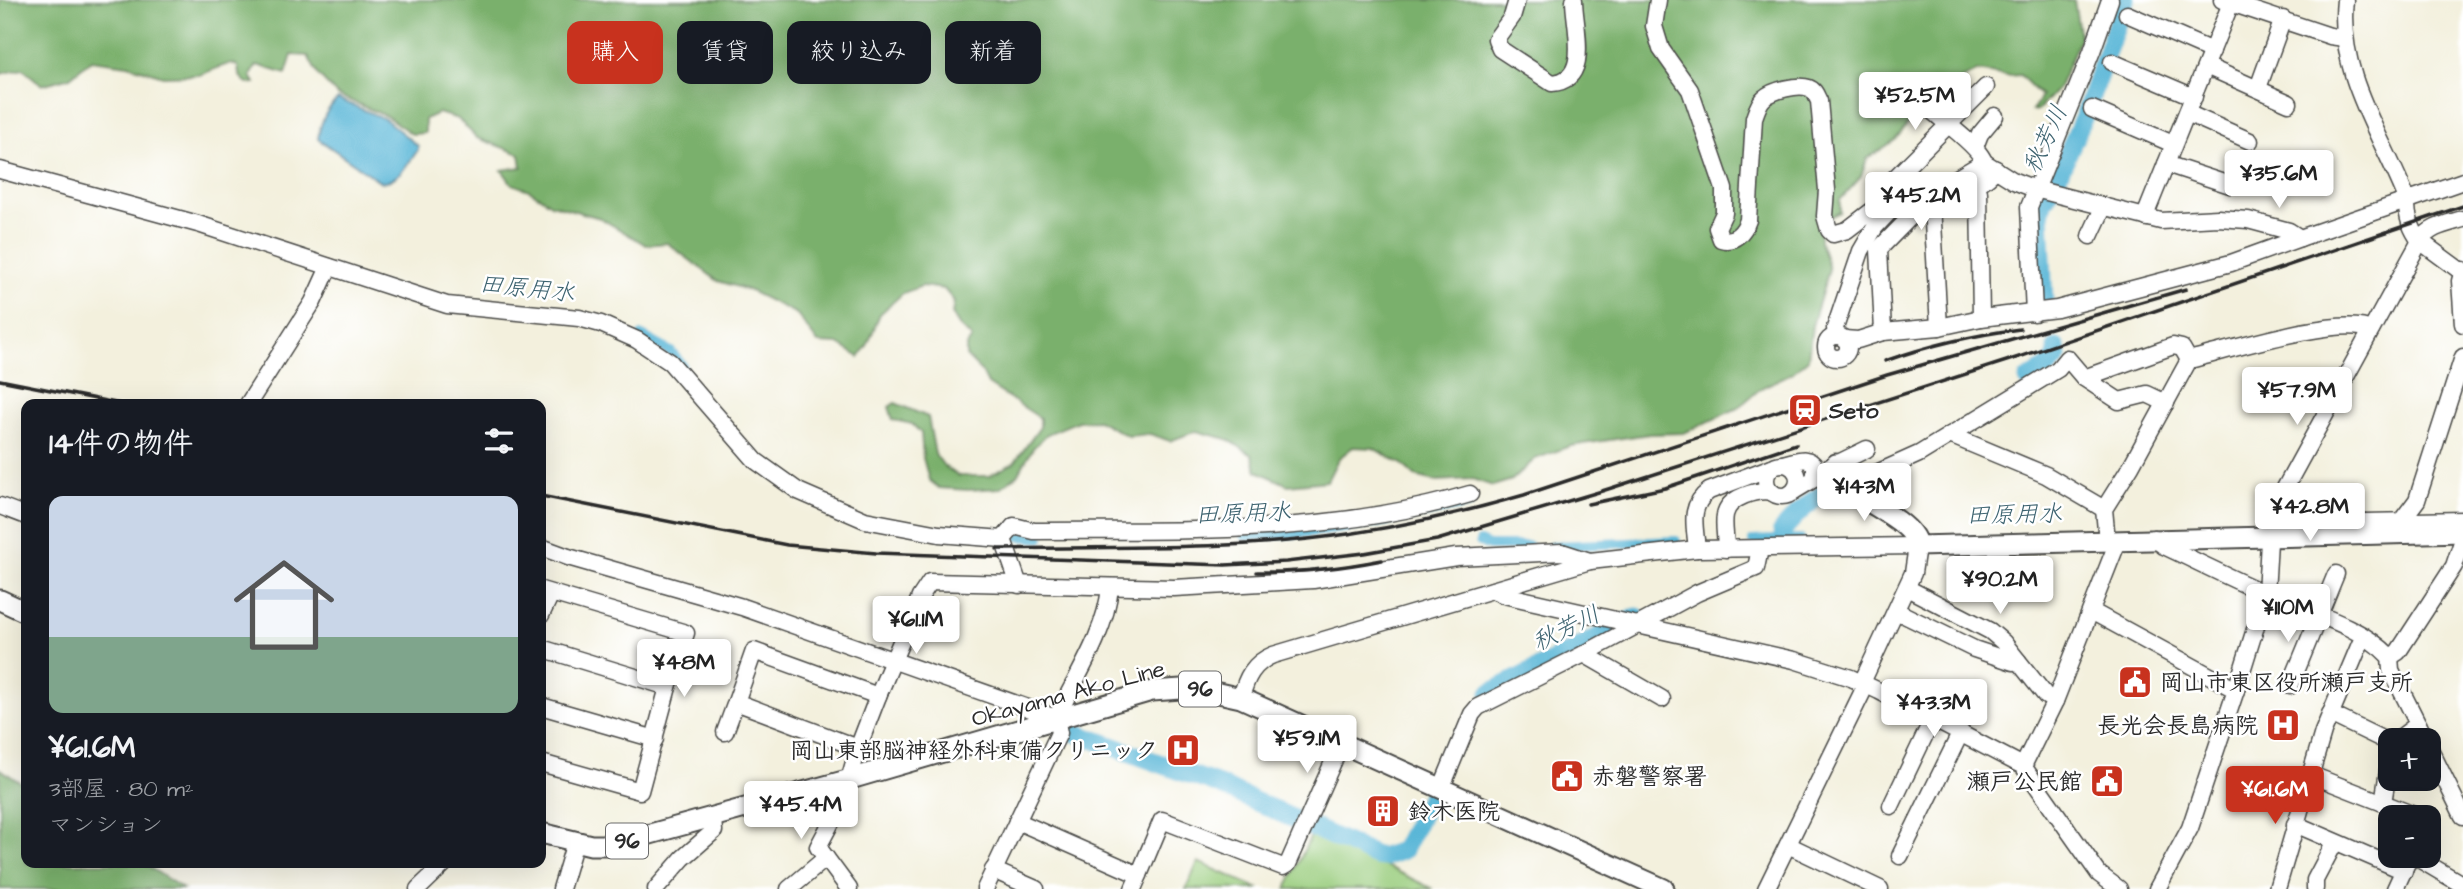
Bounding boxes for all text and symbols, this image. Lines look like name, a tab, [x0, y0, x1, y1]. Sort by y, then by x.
chip: 購入	[567, 21, 663, 84]
chip: 賃貸	[677, 21, 773, 84]
chip: 絞り込み	[787, 21, 931, 84]
chip: 新着	[945, 21, 1041, 84]
pin: ¥52.5M	[1858, 72, 1972, 132]
text: ¥52.5M	[1875, 79, 1955, 111]
water label: 秋芳川	[2015, 100, 2077, 179]
pin: ¥35.6M	[2222, 150, 2336, 210]
text: ¥35.6M	[2241, 157, 2317, 189]
pin: ¥45.2M	[1864, 173, 1978, 232]
text: ¥45.2M	[1881, 179, 1961, 211]
water label: 田原用水	[477, 267, 576, 311]
pin: ¥57.9M	[2240, 368, 2354, 427]
text: ¥57.9M	[2258, 374, 2336, 406]
station icon: Seto	[1786, 391, 1824, 429]
place label: Seto	[1828, 395, 1879, 427]
icon: filters	[480, 422, 518, 460]
text: 14件の物件	[49, 423, 193, 465]
pin: ¥143M	[1815, 463, 1913, 523]
text: ¥143M	[1833, 470, 1895, 502]
pin: ¥42.8M	[2253, 484, 2367, 543]
text: ¥42.8M	[2271, 490, 2349, 522]
water label: 田原用水	[1194, 495, 1292, 533]
water label: 田原用水	[1966, 497, 2062, 533]
icon: home	[221, 542, 347, 668]
pin: ¥90.2M	[1943, 556, 2057, 616]
text: ¥90.2M	[1962, 563, 2038, 595]
pin: ¥110M	[2239, 584, 2337, 644]
text: ¥110M	[2262, 591, 2314, 623]
pin: ¥61.1M	[859, 596, 973, 656]
water label: 秋芳川	[1527, 598, 1606, 660]
text: ¥61.1M	[889, 603, 943, 635]
pin: ¥48M	[643, 640, 725, 699]
text: ¥48M	[653, 646, 715, 678]
street label: Okayama Ako Line	[968, 653, 1169, 736]
public building icon: 岡山市東区役所瀬戸支所	[2116, 663, 2154, 701]
place label: 岡山市東区役所瀬戸支所	[2160, 667, 2413, 699]
road number: 96	[1179, 672, 1221, 706]
pin: ¥43.3M	[1877, 680, 1991, 739]
text: ¥43.3M	[1897, 686, 1971, 718]
hospital icon: 長光会長島病院	[2264, 706, 2302, 744]
place label: 長光会長島病院	[2097, 710, 2258, 742]
pin: ¥59.1M	[1250, 716, 1364, 775]
text: ¥59.1M	[1274, 722, 1340, 754]
text: ¥61.6M	[49, 727, 136, 769]
map controls	[2378, 728, 2441, 868]
button: +	[2378, 728, 2441, 791]
hospital icon: 岡山東部脳神経外科東備クリニック	[1164, 731, 1202, 769]
place label: 岡山東部脳神経外科東備クリニック	[790, 735, 1158, 767]
public building icon: 赤磐警察署	[1548, 757, 1586, 795]
place label: 赤磐警察署	[1592, 761, 1707, 793]
public building icon: 瀬戸公民館	[2088, 762, 2126, 800]
place label: 瀬戸公民館	[1967, 766, 2082, 798]
pin: ¥61.6M	[2218, 766, 2332, 826]
text: 3部屋 · 80 m²	[49, 773, 194, 805]
text: ¥61.6M	[2242, 773, 2308, 805]
pin: ¥45.4M	[744, 782, 858, 841]
text: ¥45.4M	[760, 788, 842, 820]
building icon: 鈴木医院	[1364, 792, 1402, 830]
place label: 鈴木医院	[1408, 796, 1500, 828]
button: −	[2378, 805, 2441, 868]
text: マンション	[49, 809, 163, 841]
road number: 96	[606, 824, 648, 858]

